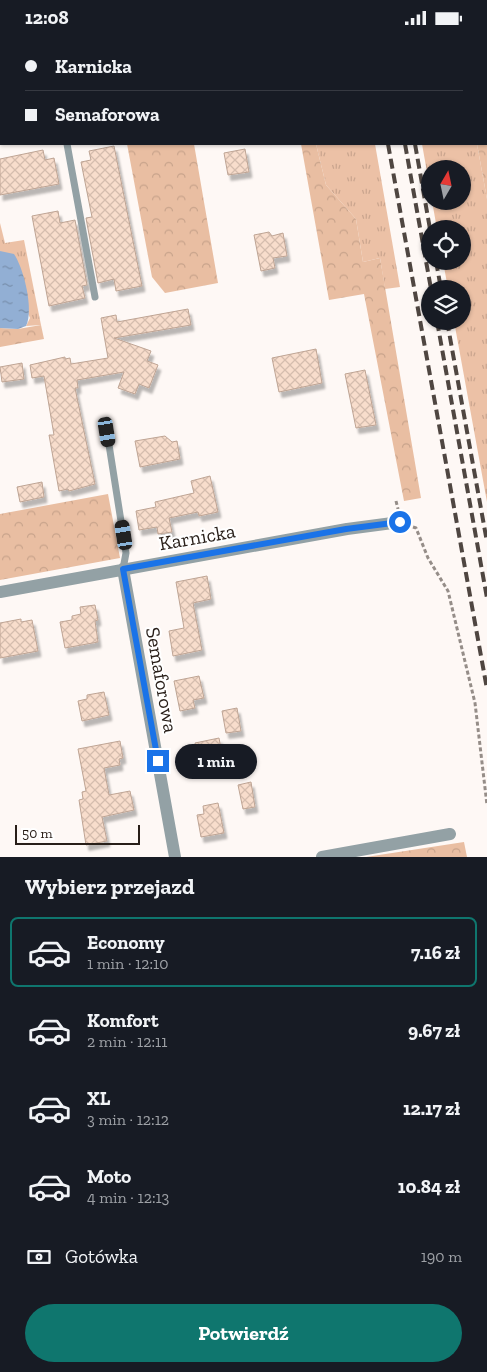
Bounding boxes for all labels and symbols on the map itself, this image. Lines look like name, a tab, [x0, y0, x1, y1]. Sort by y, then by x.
north arrow	[421, 160, 471, 210]
car	[97, 416, 116, 448]
route start	[389, 511, 411, 533]
street label: Karnicka	[157, 518, 237, 556]
car	[114, 519, 133, 551]
street label: Semaforowa	[141, 625, 183, 735]
callout: 1 min	[176, 743, 258, 779]
route end	[147, 750, 169, 772]
scale bar	[15, 822, 140, 845]

